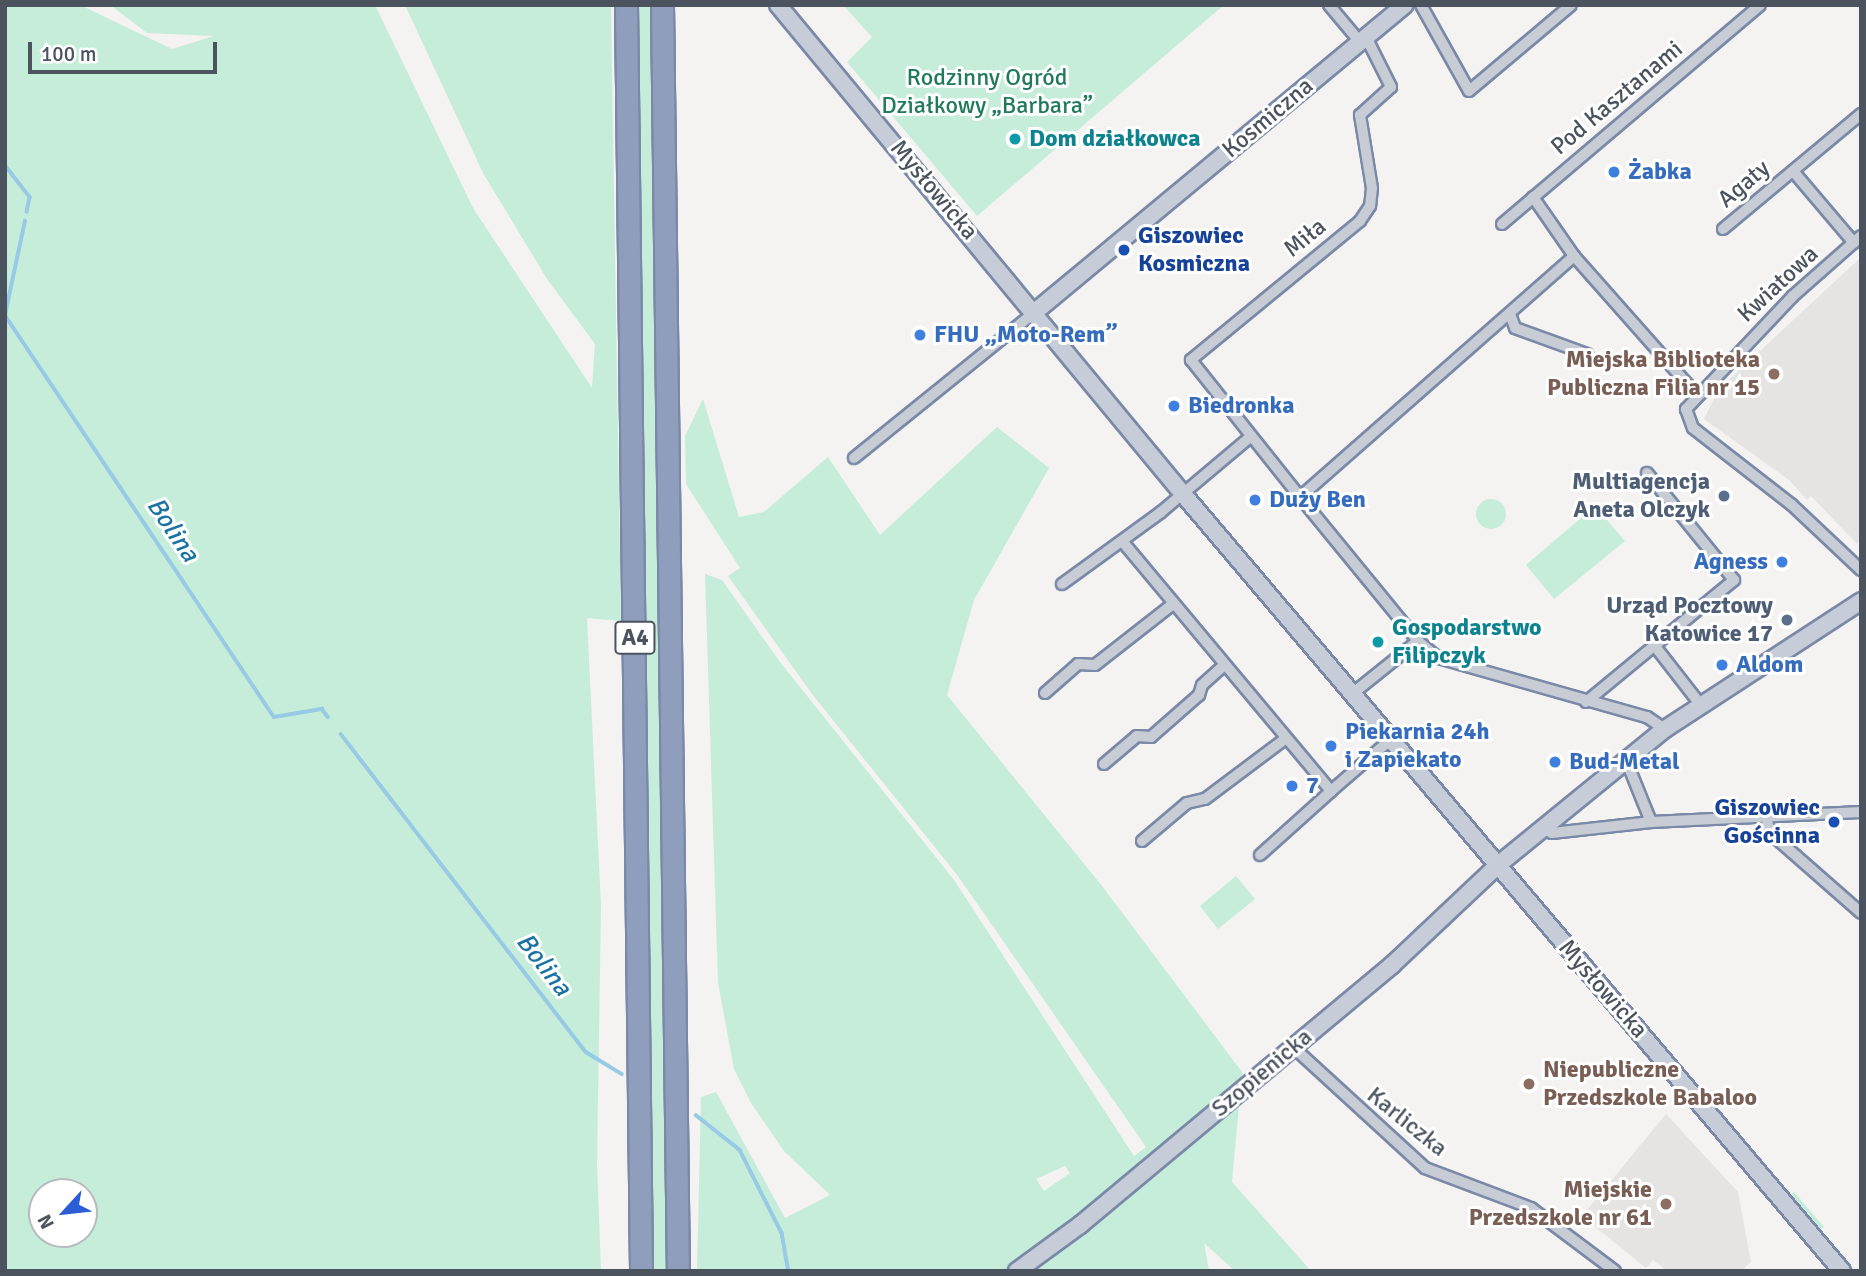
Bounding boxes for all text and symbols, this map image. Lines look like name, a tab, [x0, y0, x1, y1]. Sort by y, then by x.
scale bar	[32, 28, 220, 72]
street label: Pod Kasztanami	[1545, 35, 1689, 161]
text: 100 m	[41, 41, 96, 67]
park label: Rodzinny Ogród Działkowy „Barbara”	[881, 64, 1093, 120]
street label: Kosmiczna	[1217, 72, 1319, 164]
place label: Dom działkowca	[1029, 125, 1200, 153]
marker: Dom działkowca	[1007, 131, 1023, 147]
street label: Mysłowicka	[884, 134, 984, 246]
street label: Agaty	[1712, 154, 1776, 214]
place label: Żabka	[1628, 158, 1692, 186]
marker: Żabka	[1606, 164, 1622, 180]
street label: Miła	[1278, 212, 1332, 264]
place label: Giszowiec Kosmiczna	[1138, 222, 1250, 278]
street label: Kwiatowa	[1732, 240, 1824, 328]
marker: Giszowiec Kosmiczna	[1116, 242, 1132, 258]
place label: FHU „Moto-Rem”	[934, 321, 1118, 349]
marker: FHU „Moto-Rem”	[912, 327, 928, 343]
place label: Miejska Biblioteka Publiczna Filia nr 15	[1547, 346, 1760, 402]
marker: Miejska Biblioteka Publiczna Filia nr 15	[1766, 366, 1782, 382]
place label: Biedronka	[1188, 392, 1294, 420]
marker: Biedronka	[1166, 398, 1182, 414]
place label: Multiagencja Aneta Olczyk	[1572, 468, 1710, 524]
place label: Duży Ben	[1269, 486, 1366, 514]
marker: Multiagencja Aneta Olczyk	[1716, 488, 1732, 504]
water label: Bolina	[139, 492, 205, 568]
marker: Duży Ben	[1247, 492, 1263, 508]
place label: Agness	[1694, 548, 1768, 576]
marker: Agness	[1774, 554, 1790, 570]
place label: Urząd Pocztowy Katowice 17	[1606, 592, 1773, 648]
marker: Urząd Pocztowy Katowice 17	[1779, 612, 1795, 628]
place label: Gospodarstwo Filipczyk	[1392, 614, 1542, 670]
road number: A4	[614, 618, 656, 658]
marker: Gospodarstwo Filipczyk	[1370, 634, 1386, 650]
place label: Aldom	[1736, 651, 1803, 679]
marker: Aldom	[1714, 657, 1730, 673]
place label: Piekarnia 24h i Zapiekato	[1345, 718, 1489, 774]
marker: Piekarnia 24h i Zapiekato	[1323, 738, 1339, 754]
place label: Bud-Metal	[1569, 748, 1680, 776]
marker: Bud-Metal	[1547, 754, 1563, 770]
place label: 7	[1306, 772, 1319, 800]
marker: 7	[1284, 778, 1300, 794]
place label: Giszowiec Gościnna	[1714, 794, 1820, 850]
marker: Giszowiec Gościnna	[1826, 814, 1842, 830]
water label: Bolina	[509, 927, 577, 1003]
street label: Mysłowicka	[1552, 934, 1654, 1044]
street label: Szopienicka	[1206, 1023, 1318, 1123]
place label: Niepubliczne Przedszkole Babaloo	[1543, 1056, 1757, 1112]
marker: Niepubliczne Przedszkole Babaloo	[1521, 1076, 1537, 1092]
street label: Karliczka	[1361, 1081, 1453, 1163]
place label: Miejskie Przedszkole nr 61	[1469, 1176, 1652, 1232]
north arrow	[28, 1178, 98, 1248]
marker: Miejskie Przedszkole nr 61	[1658, 1196, 1674, 1212]
text: N	[32, 1210, 60, 1233]

